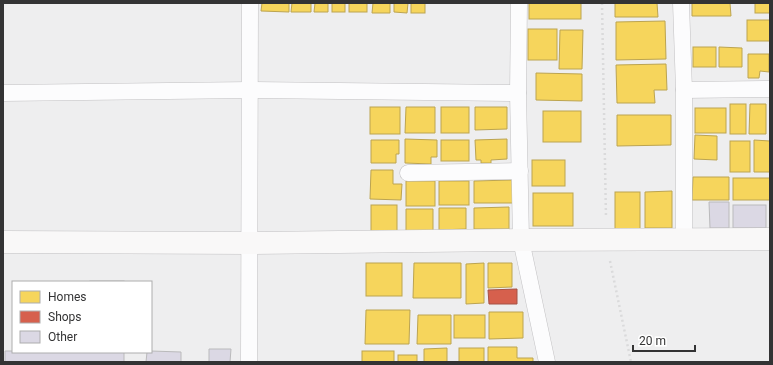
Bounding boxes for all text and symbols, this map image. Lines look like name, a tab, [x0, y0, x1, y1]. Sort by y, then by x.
legend	[12, 281, 152, 353]
text: Homes	[48, 290, 86, 304]
text: Shops	[48, 310, 82, 324]
scale bar	[633, 327, 695, 353]
text: Other	[48, 330, 77, 344]
text: 20 m	[639, 334, 666, 348]

